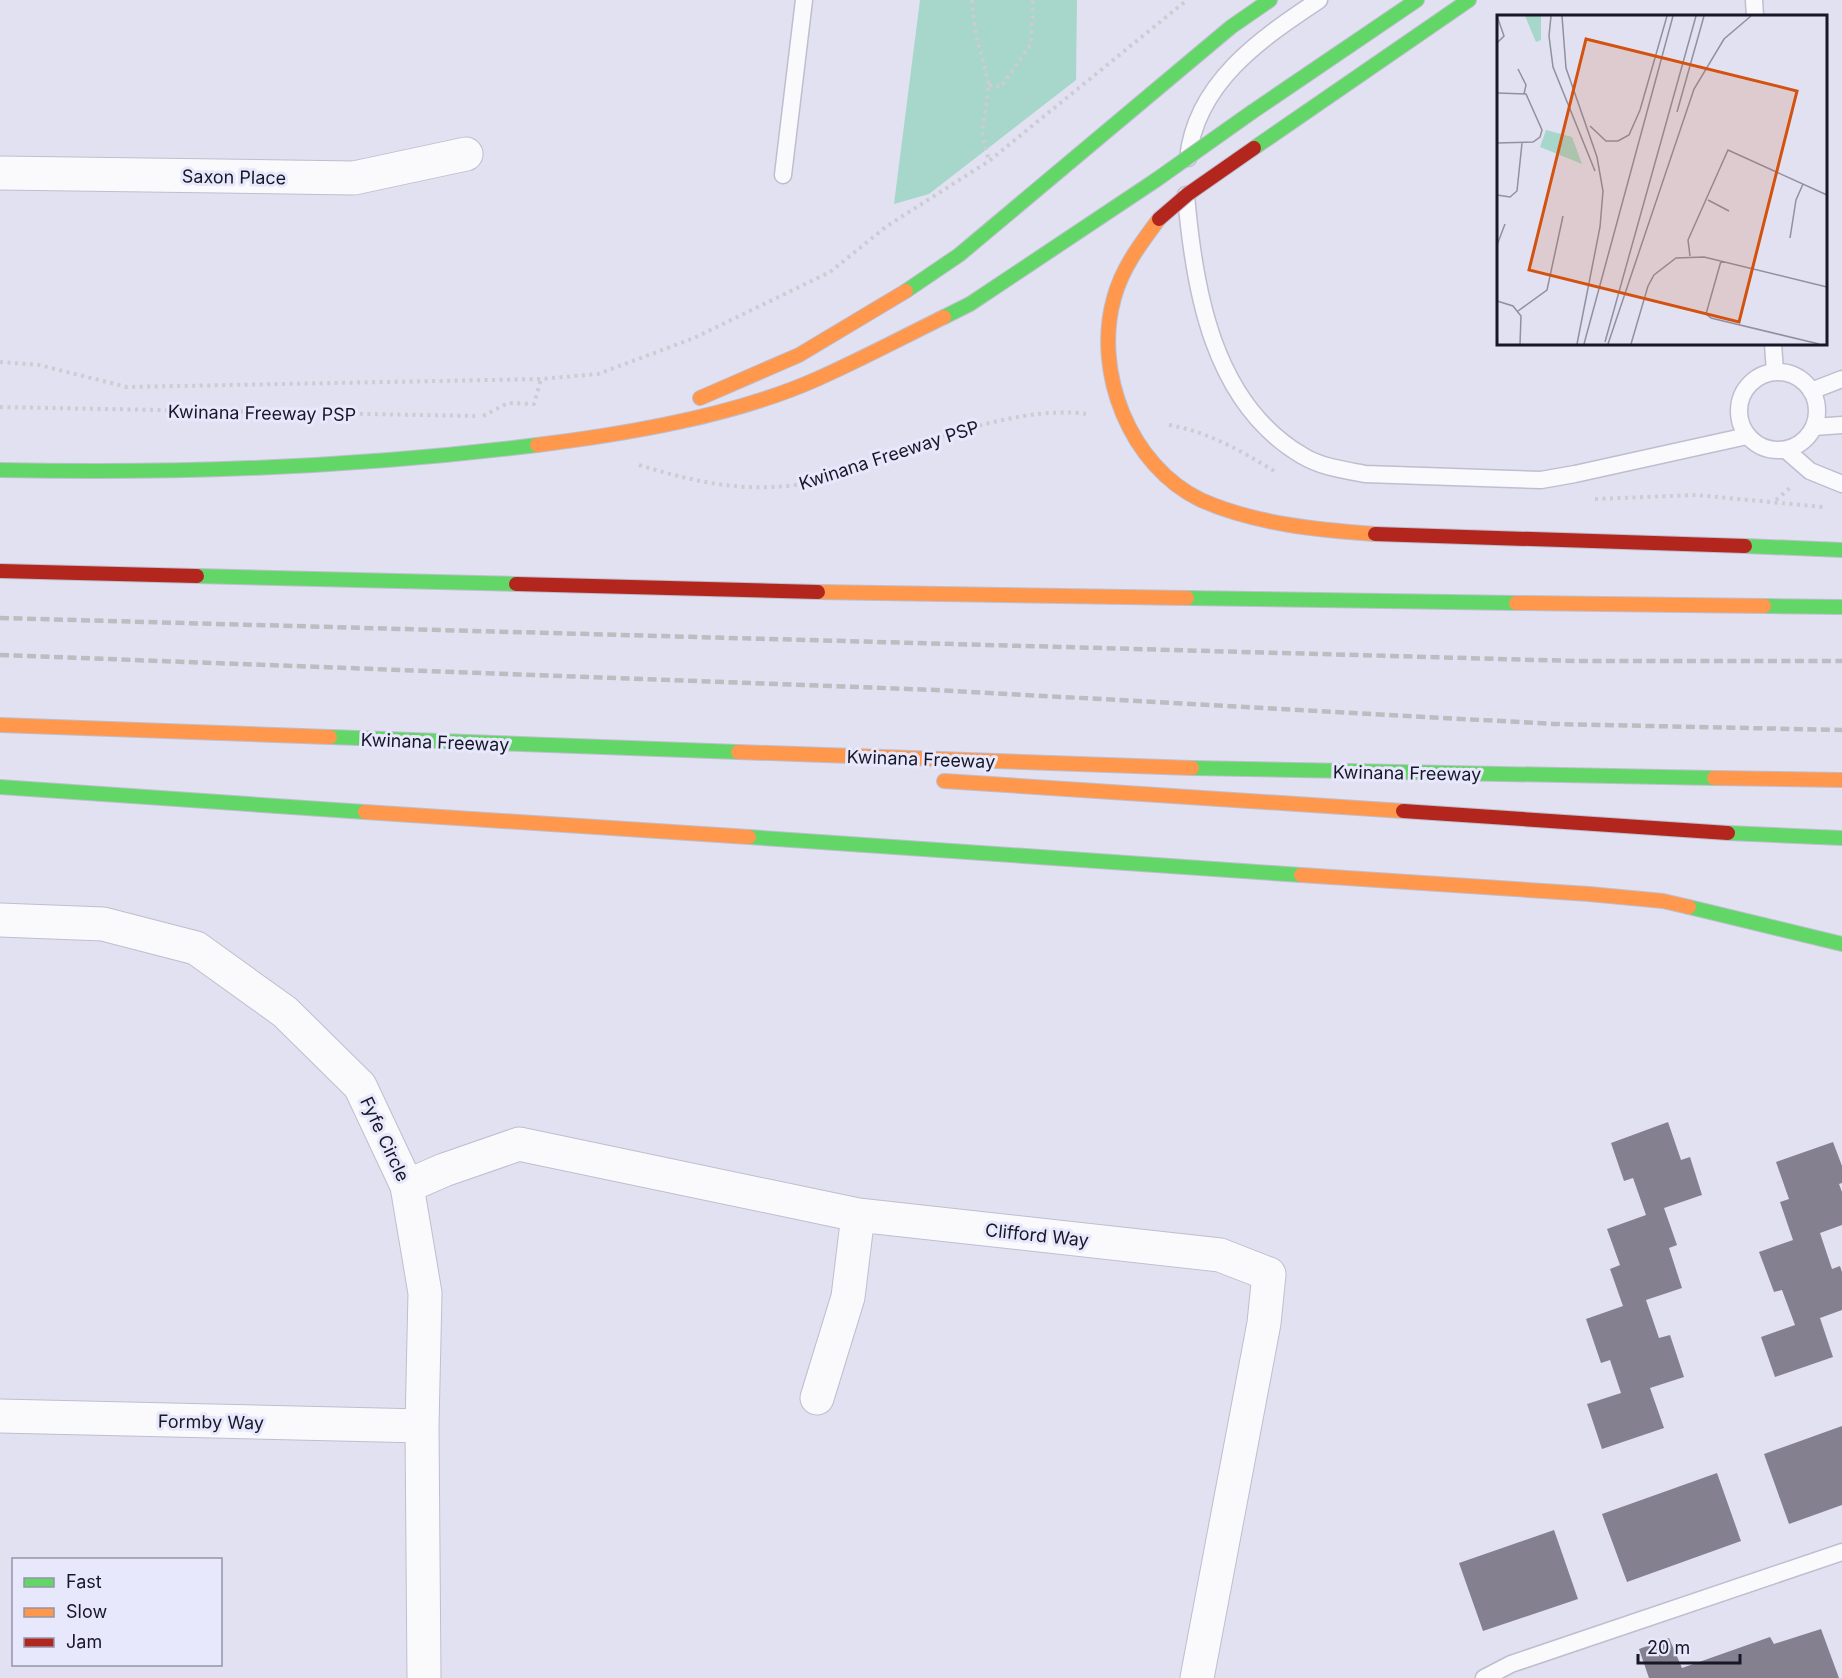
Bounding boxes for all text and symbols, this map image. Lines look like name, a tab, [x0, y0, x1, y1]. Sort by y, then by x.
inset map	[1497, 15, 1827, 345]
street label: Saxon Place	[182, 166, 286, 188]
street label: Kwinana Freeway PSP	[168, 401, 356, 425]
street label: Kwinana Freeway PSP	[796, 416, 982, 494]
street label: Kwinana Freeway	[360, 729, 510, 755]
street label: Kwinana Freeway	[846, 746, 996, 772]
street label: Kwinana Freeway	[1333, 761, 1481, 785]
street label: Fyfe Circle	[356, 1093, 414, 1185]
street label: Clifford Way	[984, 1219, 1090, 1251]
street label: Formby Way	[158, 1411, 264, 1433]
legend	[12, 1558, 222, 1666]
text: Fast	[66, 1571, 102, 1592]
text: Slow	[66, 1601, 107, 1622]
scale bar	[1638, 1627, 1740, 1665]
text: Jam	[66, 1631, 102, 1652]
text: 20 m	[1647, 1637, 1690, 1658]

